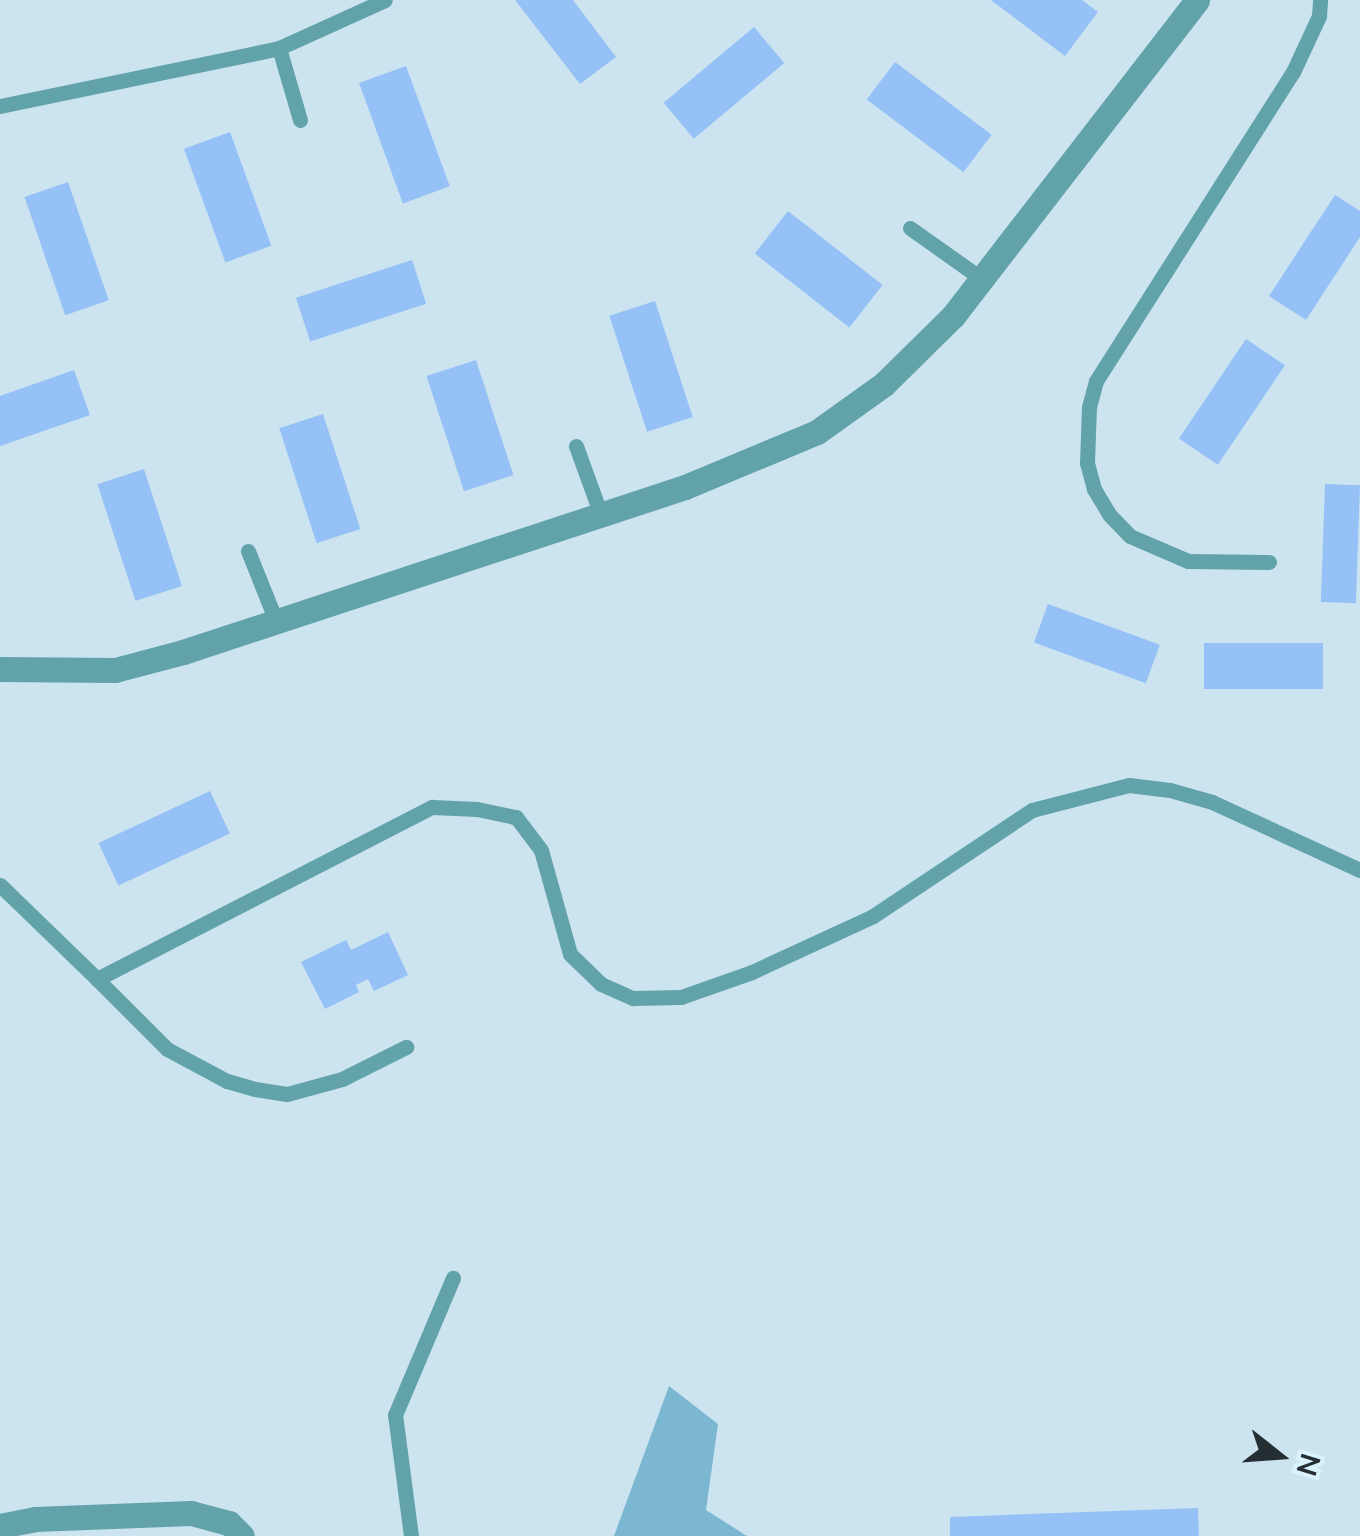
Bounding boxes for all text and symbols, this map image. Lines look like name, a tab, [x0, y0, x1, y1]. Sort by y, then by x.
north arrow	[1230, 1406, 1330, 1506]
text: N	[1289, 1450, 1329, 1480]

